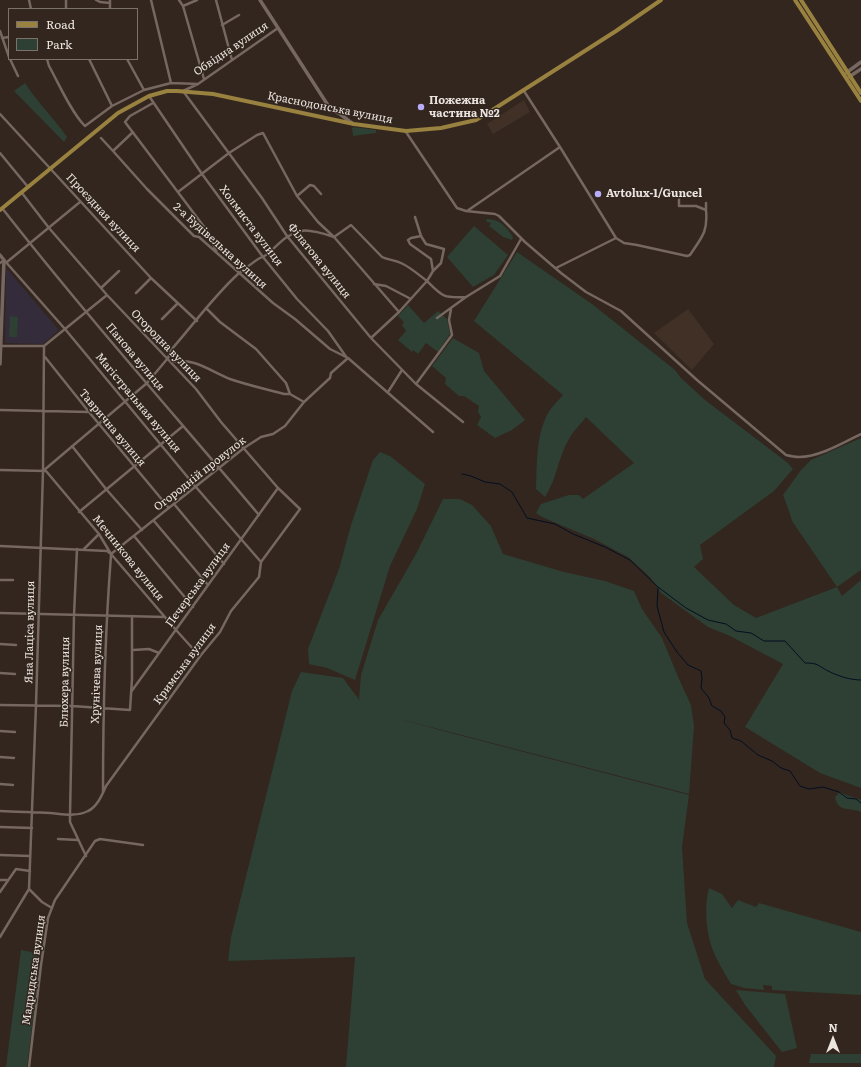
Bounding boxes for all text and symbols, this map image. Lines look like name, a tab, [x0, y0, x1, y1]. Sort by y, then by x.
legend	[8, 8, 138, 60]
text: Road	[46, 15, 75, 33]
street label: Обвідна вулиця	[191, 19, 271, 79]
text: Park	[46, 35, 72, 53]
street label: Краснодонська вулиця	[266, 89, 394, 127]
place label: Пожежна частина №2	[429, 94, 500, 120]
marker: Пожежна частина №2	[416, 102, 426, 112]
street label: Проєздная вулиця	[63, 171, 143, 255]
street label: Холмиста вулиця	[216, 183, 286, 269]
place label: Avtolux-1/Guncel	[606, 187, 702, 201]
marker: Avtolux-1/Guncel	[593, 189, 603, 199]
street label: 2-а Будівельна вулиця	[170, 200, 270, 292]
street label: Філатова вулиця	[285, 221, 353, 301]
street label: Огородна вулиця	[128, 307, 204, 385]
street label: Панова вулиця	[103, 321, 167, 393]
street label: Магістральная вулиця	[92, 350, 184, 456]
street label: Таврична вулиця	[76, 387, 148, 469]
street label: Огородній провулок	[151, 434, 249, 514]
street label: Мечникова вулиця	[89, 513, 167, 603]
street label: Печерська вулиця	[163, 540, 233, 630]
street label: Яна Лаціса вулиця	[23, 580, 37, 684]
street label: Кримська вулиця	[151, 621, 219, 707]
street label: Хрунічева вулиця	[89, 624, 105, 724]
street label: Блюхера вулиця	[58, 637, 72, 727]
street label: Мадридська вулиця	[20, 914, 48, 1026]
north arrow	[813, 1019, 853, 1059]
text: N	[828, 1019, 838, 1035]

